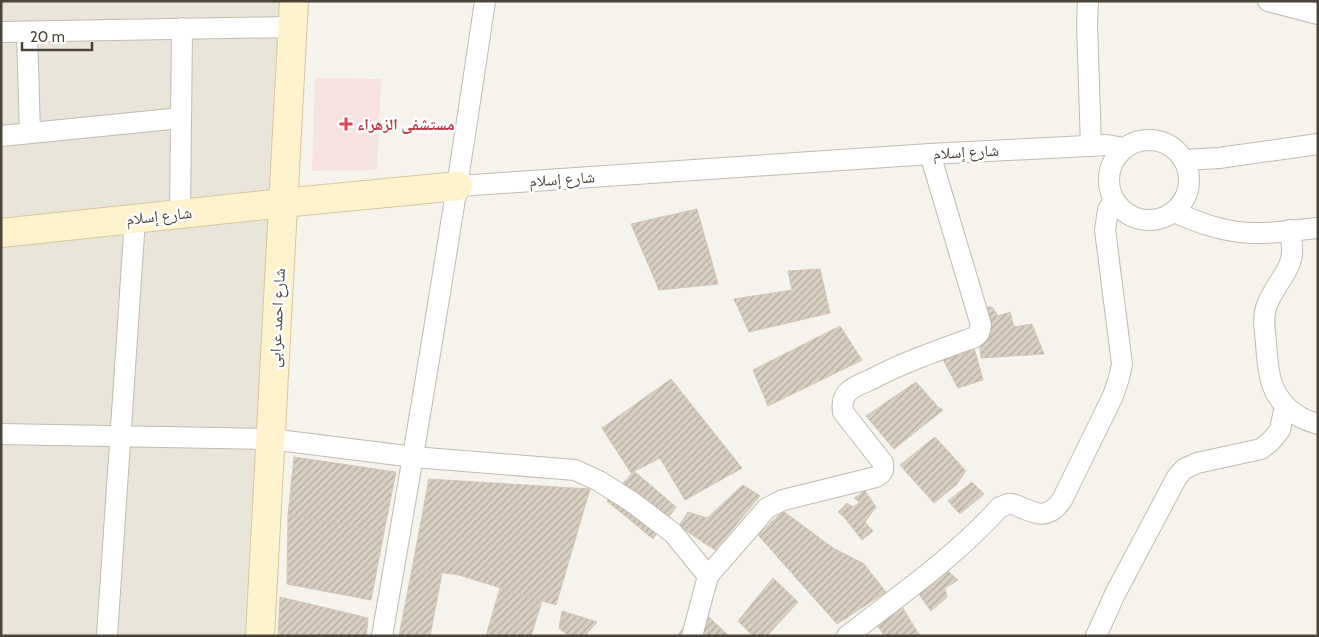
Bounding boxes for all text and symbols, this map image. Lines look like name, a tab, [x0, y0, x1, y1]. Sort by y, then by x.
scale bar	[22, 20, 92, 52]
text: 20 m	[30, 28, 65, 46]
place label: مستشفى الزهراء	[357, 115, 455, 134]
marker: مستشفى الزهراء	[339, 117, 353, 131]
street label: شارع إسلام	[933, 141, 999, 164]
street label: شارع إسلام	[528, 167, 596, 192]
street label: شارع إسلام	[125, 203, 193, 230]
street label: شارع احمد عرابى	[265, 268, 290, 368]

